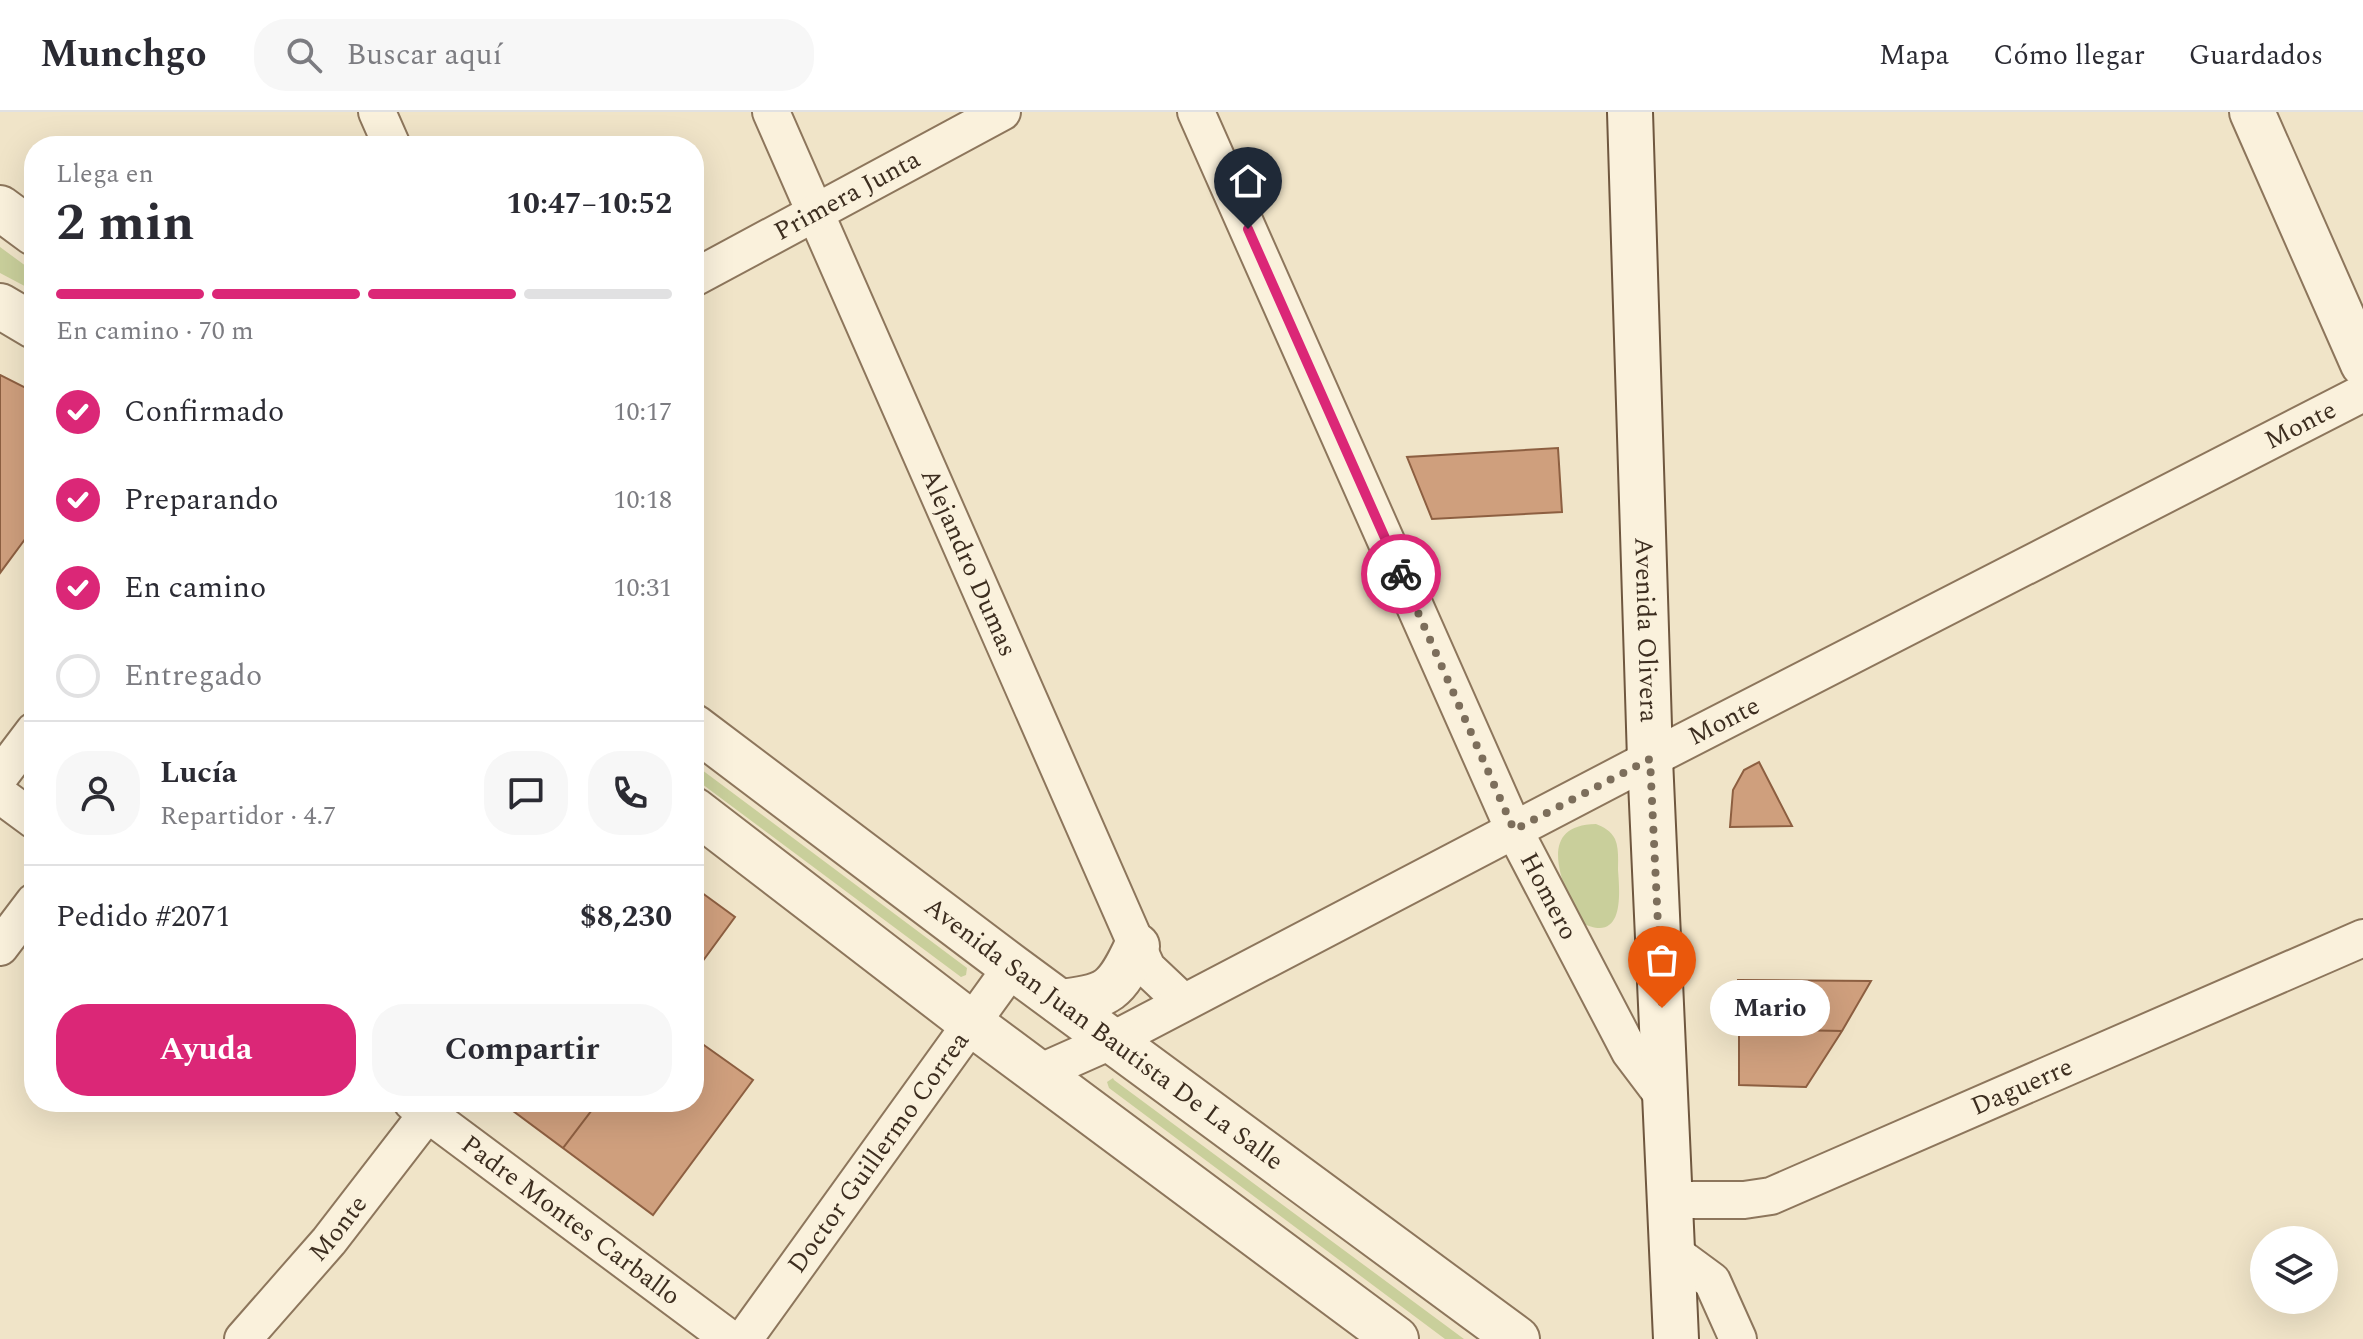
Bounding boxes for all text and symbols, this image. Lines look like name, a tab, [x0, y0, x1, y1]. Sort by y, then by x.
search box	[254, 19, 814, 91]
text: Munchgo	[40, 26, 206, 84]
text: Buscar aquí	[346, 32, 502, 78]
icon: search	[282, 33, 326, 77]
text: Mapa	[1879, 34, 1949, 77]
text: Cómo llegar	[1993, 34, 2145, 77]
text: Guardados	[2189, 34, 2323, 77]
street label: Primera Junta	[767, 139, 928, 251]
pin	[1214, 147, 1282, 229]
text: Llega en	[56, 154, 154, 194]
icon: home	[1226, 159, 1270, 203]
text: 10:47–10:52	[506, 181, 672, 227]
text: 2 min	[56, 184, 194, 263]
text: En camino · 70 m	[56, 311, 254, 351]
text: Confirmado	[124, 389, 284, 435]
icon: check	[56, 390, 100, 434]
street label: Monte	[2258, 390, 2343, 460]
text: 10:17	[613, 392, 672, 432]
street label: Alejandro Dumas	[910, 462, 1028, 663]
text: Preparando	[124, 477, 278, 523]
icon: check	[56, 478, 100, 522]
text: 10:18	[613, 480, 672, 520]
courier	[1361, 534, 1441, 614]
street label: Avenida Olivera	[1623, 536, 1669, 723]
icon: bike	[1379, 552, 1423, 596]
text: En camino	[124, 565, 266, 611]
icon: check	[56, 566, 100, 610]
text: 10:31	[613, 568, 672, 608]
text: Entregado	[124, 653, 262, 699]
street label: Monte	[1681, 686, 1767, 756]
text: Lucía	[160, 750, 237, 796]
button: person	[56, 751, 140, 835]
button: chat	[484, 751, 568, 835]
button: phone	[588, 751, 672, 835]
text: Repartidor · 4.7	[160, 796, 336, 836]
street label: Homero	[1509, 845, 1588, 947]
street label: Avenida San Juan Bautista De La Salle	[915, 887, 1292, 1181]
text: Pedido #2071	[56, 894, 231, 940]
text: $8,230	[580, 894, 672, 940]
pin	[1628, 926, 1696, 1008]
icon: bag	[1640, 938, 1684, 982]
callout: Mario	[1710, 980, 1830, 1036]
text: Mario	[1733, 988, 1807, 1028]
button: Ayuda	[56, 1004, 356, 1096]
button: Compartir	[372, 1004, 672, 1096]
street label: Doctor Guillermo Correa	[778, 1023, 980, 1282]
street label: Daguerre	[1965, 1047, 2079, 1126]
street label: Padre Montes Carballo	[453, 1125, 689, 1316]
street label: Monte	[299, 1186, 378, 1271]
map controls	[2250, 1226, 2338, 1314]
button: layers	[2250, 1226, 2338, 1314]

